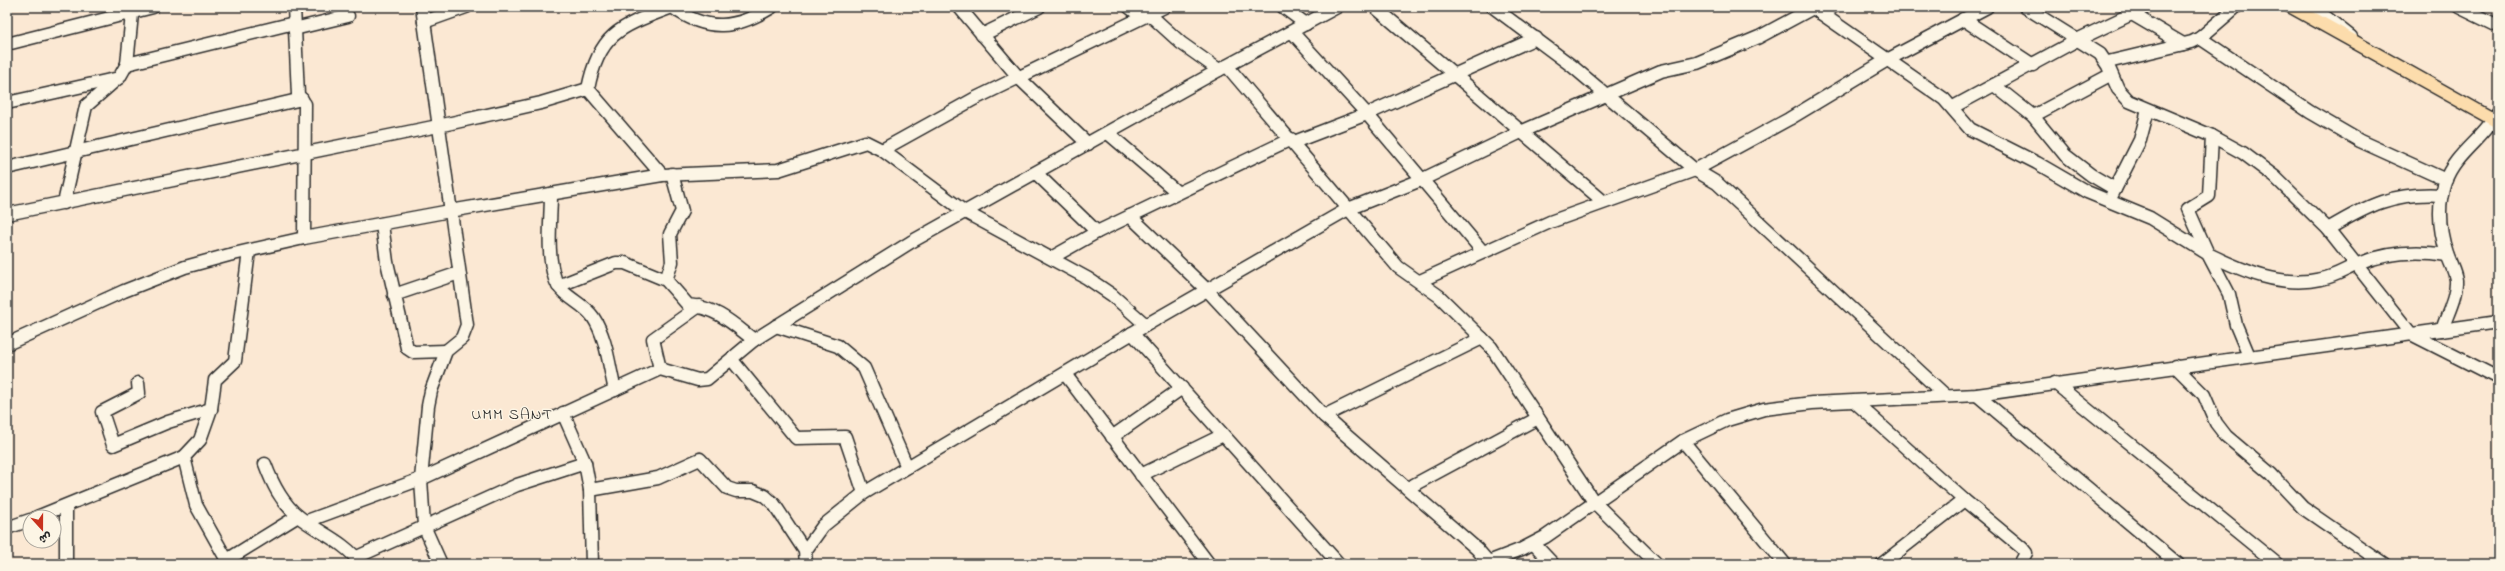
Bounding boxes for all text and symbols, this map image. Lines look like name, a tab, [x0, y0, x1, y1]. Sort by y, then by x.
district label: UMM SANT	[471, 403, 553, 427]
north arrow	[22, 509, 62, 549]
text: ش	[37, 528, 54, 547]

